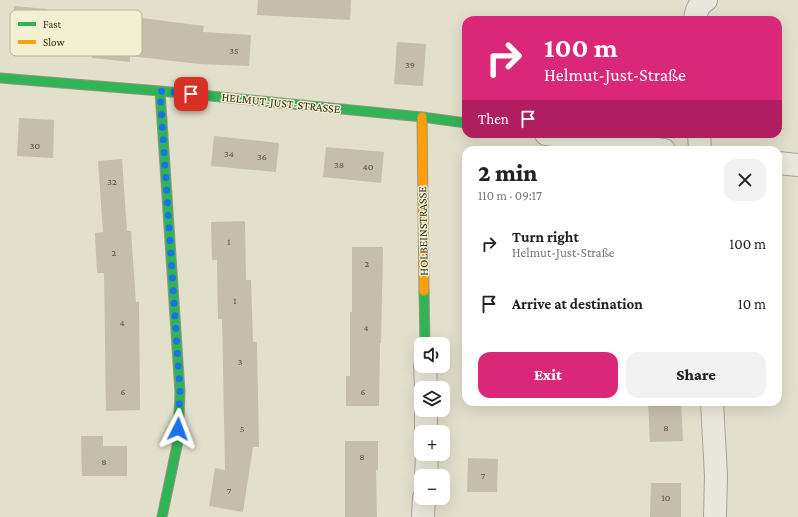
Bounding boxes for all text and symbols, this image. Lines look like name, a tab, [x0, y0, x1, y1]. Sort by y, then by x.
legend	[10, 10, 142, 56]
text: Fast	[43, 18, 62, 30]
icon: right	[478, 32, 530, 84]
text: 100 m	[544, 32, 618, 63]
text: Slow	[43, 36, 65, 48]
house number: 35	[229, 45, 239, 56]
house number: 39	[405, 59, 415, 70]
text: Helmut-Just-Straße	[544, 65, 686, 85]
pin	[174, 77, 208, 111]
icon: arrive	[180, 83, 202, 105]
street label: HELMUT-JUST-STRASSE	[221, 90, 342, 116]
icon: arrive	[517, 108, 539, 130]
text: Then	[478, 111, 509, 127]
house number: 30	[30, 140, 41, 151]
house number: 34	[224, 148, 234, 159]
house number: 36	[257, 151, 267, 162]
house number: 38	[334, 159, 344, 170]
text: 2 min	[478, 159, 537, 186]
button: close	[724, 159, 766, 201]
house number: 40	[363, 161, 374, 172]
house number: 32	[107, 176, 117, 187]
street label: HOLBEINSTRASSE	[415, 186, 431, 276]
text: 110 m · 09:17	[478, 188, 542, 203]
text: Turn right	[512, 229, 579, 245]
icon: right	[478, 233, 500, 255]
house number: 1	[227, 236, 231, 247]
text: 100 m	[729, 236, 766, 252]
text: Helmut-Just-Straße	[512, 245, 615, 260]
house number: 2	[112, 247, 117, 258]
house number: 2	[365, 258, 370, 269]
icon: arrive	[478, 293, 500, 315]
house number: 1	[233, 295, 237, 306]
text: Arrive at destination	[512, 296, 643, 312]
text: 10 m	[738, 296, 766, 312]
house number: 4	[119, 317, 125, 328]
house number: 4	[363, 322, 369, 333]
map controls	[414, 337, 450, 505]
button: sound	[414, 337, 450, 373]
button: Exit	[478, 352, 618, 398]
button: Share	[626, 352, 766, 398]
house number: 3	[238, 356, 243, 367]
button: layers	[414, 381, 450, 417]
house number: 6	[120, 386, 126, 397]
house number: 6	[360, 386, 366, 397]
position arrow	[157, 408, 199, 450]
house number: 8	[663, 422, 669, 433]
house number: 5	[240, 423, 245, 434]
button: +	[414, 425, 450, 461]
house number: 8	[359, 451, 365, 462]
house number: 8	[101, 456, 107, 467]
button: −	[414, 469, 450, 505]
house number: 7	[481, 470, 486, 481]
house number: 7	[227, 485, 232, 496]
house number: 10	[662, 492, 671, 503]

